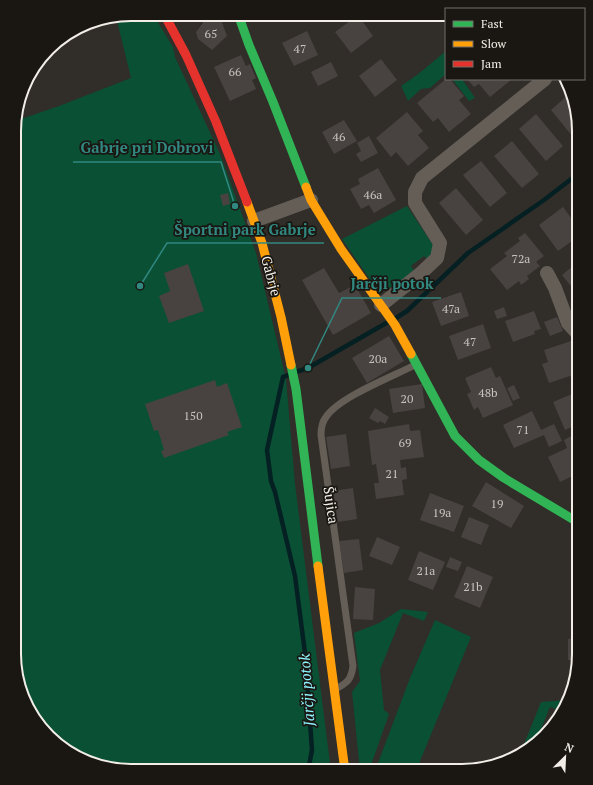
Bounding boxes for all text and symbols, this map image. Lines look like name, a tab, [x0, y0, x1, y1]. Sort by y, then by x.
legend	[445, 8, 585, 80]
text: Fast	[481, 16, 504, 31]
house number: 65	[205, 26, 217, 41]
text: Slow	[481, 36, 507, 51]
house number: 47	[294, 41, 306, 56]
text: Jam	[481, 56, 502, 71]
house number: 66	[229, 64, 242, 79]
house number: 46	[333, 129, 346, 144]
callout: Gabrje pri Dobrovi	[73, 135, 221, 162]
text: Gabrje pri Dobrovi	[81, 137, 213, 157]
house number: 46a	[364, 187, 382, 202]
callout: Športni park Gabrje	[167, 216, 324, 243]
text: Športni park Gabrje	[174, 219, 316, 239]
house number: 72a	[512, 251, 530, 266]
street label: Gabrje	[257, 254, 286, 298]
callout: Jarčji potok	[342, 271, 441, 298]
text: Jarčji potok	[351, 273, 434, 293]
house number: 47a	[442, 301, 460, 316]
house number: 47	[464, 334, 476, 349]
house number: 20a	[369, 351, 387, 366]
house number: 48b	[478, 385, 498, 400]
house number: 20	[401, 391, 413, 406]
house number: 150	[183, 408, 203, 423]
house number: 71	[517, 422, 529, 437]
house number: 69	[399, 435, 411, 450]
house number: 21	[386, 466, 398, 481]
street label: Šujica	[319, 485, 344, 525]
house number: 19	[491, 496, 503, 511]
house number: 19a	[433, 505, 451, 520]
house number: 21a	[417, 563, 435, 578]
house number: 21b	[463, 579, 483, 594]
water label: Jarčji potok	[293, 652, 319, 728]
north arrow	[545, 737, 585, 777]
text: N	[562, 740, 576, 756]

